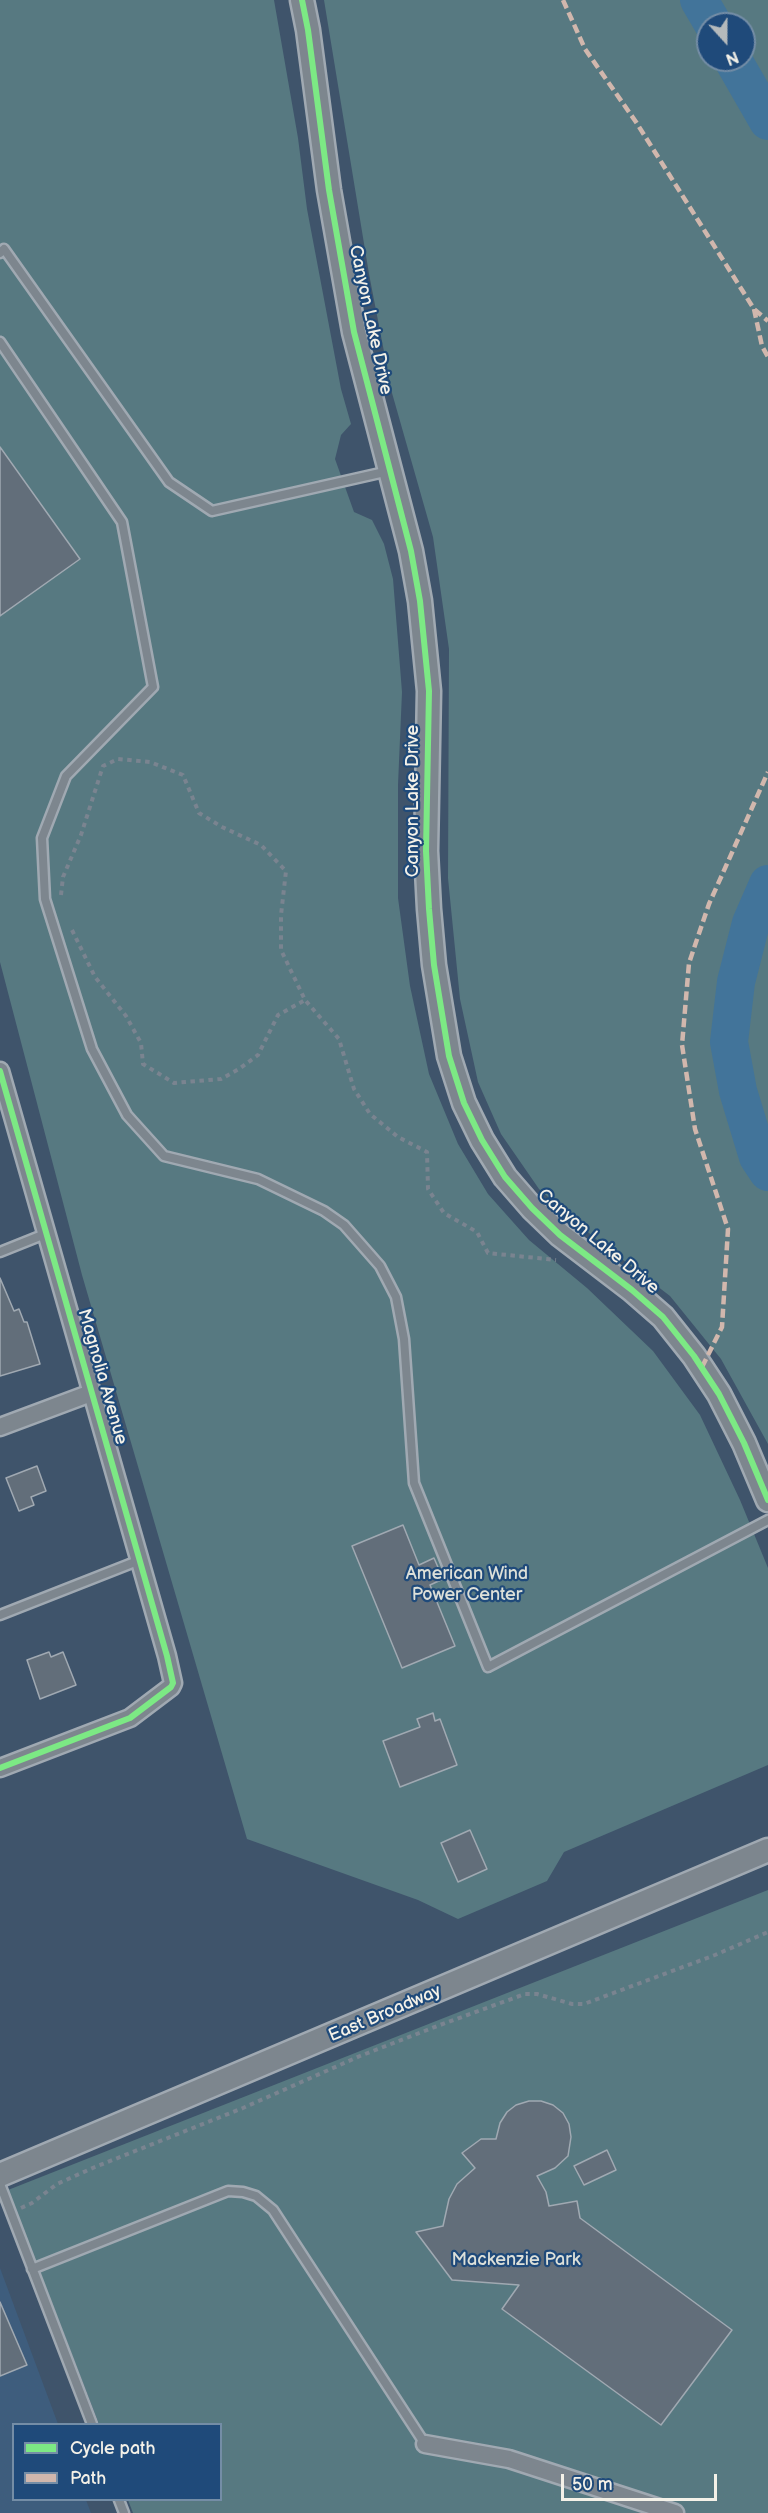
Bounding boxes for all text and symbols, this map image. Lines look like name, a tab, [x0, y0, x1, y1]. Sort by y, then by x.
north arrow	[696, 12, 756, 72]
text: N	[723, 46, 741, 68]
street label: Canyon Lake Drive	[344, 243, 396, 397]
street label: Canyon Lake Drive	[402, 725, 424, 877]
street label: Canyon Lake Drive	[533, 1185, 663, 1299]
street label: Magnolia Avenue	[72, 1307, 132, 1447]
park label: American Wind Power Center	[406, 1563, 528, 1606]
street label: East Broadway	[325, 1981, 445, 2047]
park label: Mackenzie Park	[451, 2249, 581, 2271]
legend	[12, 2423, 222, 2501]
text: Cycle path	[70, 2438, 156, 2459]
scale bar	[564, 2462, 720, 2500]
text: Path	[70, 2468, 106, 2489]
text: 50 m	[572, 2474, 613, 2495]

